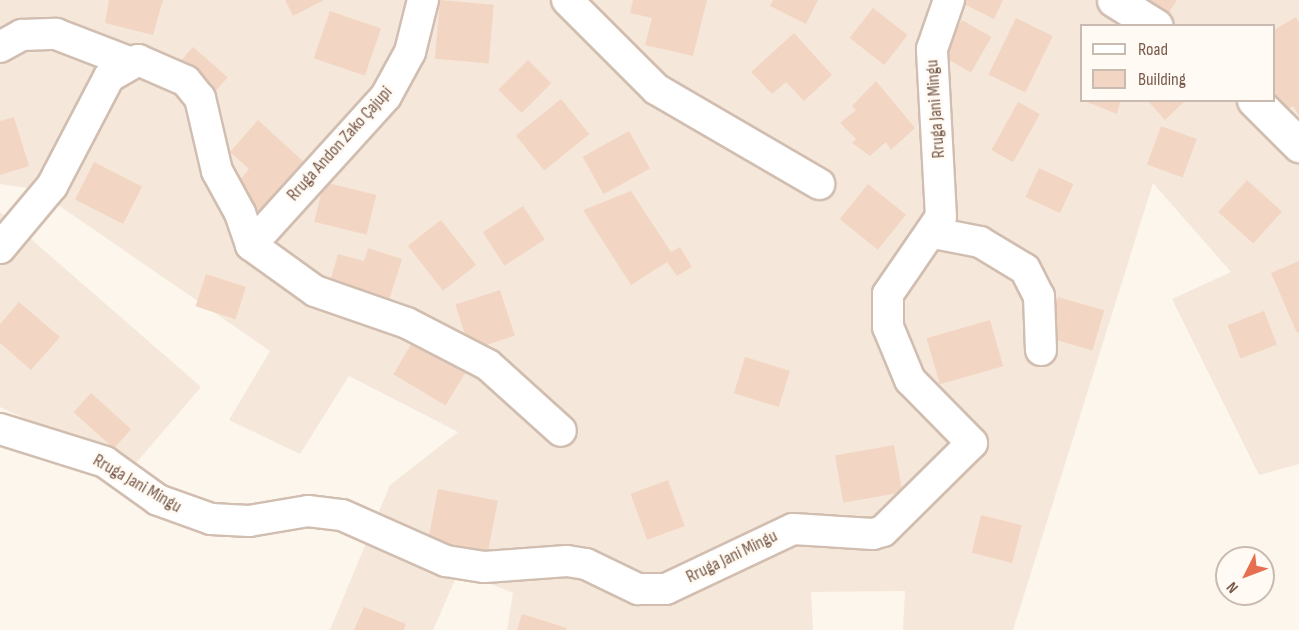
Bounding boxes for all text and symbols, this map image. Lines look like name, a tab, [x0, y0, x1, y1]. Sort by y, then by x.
legend	[1080, 24, 1275, 102]
text: Road	[1138, 39, 1168, 60]
street label: Rruga Jani Mingu	[922, 59, 950, 159]
text: Building	[1138, 69, 1186, 90]
street label: Rruga Andon Zako Çajupi	[283, 82, 397, 206]
street label: Rruga Jani Mingu	[89, 450, 185, 518]
street label: Rruga Jani Mingu	[683, 526, 781, 588]
north arrow	[1215, 546, 1275, 606]
text: N	[1223, 578, 1243, 597]

